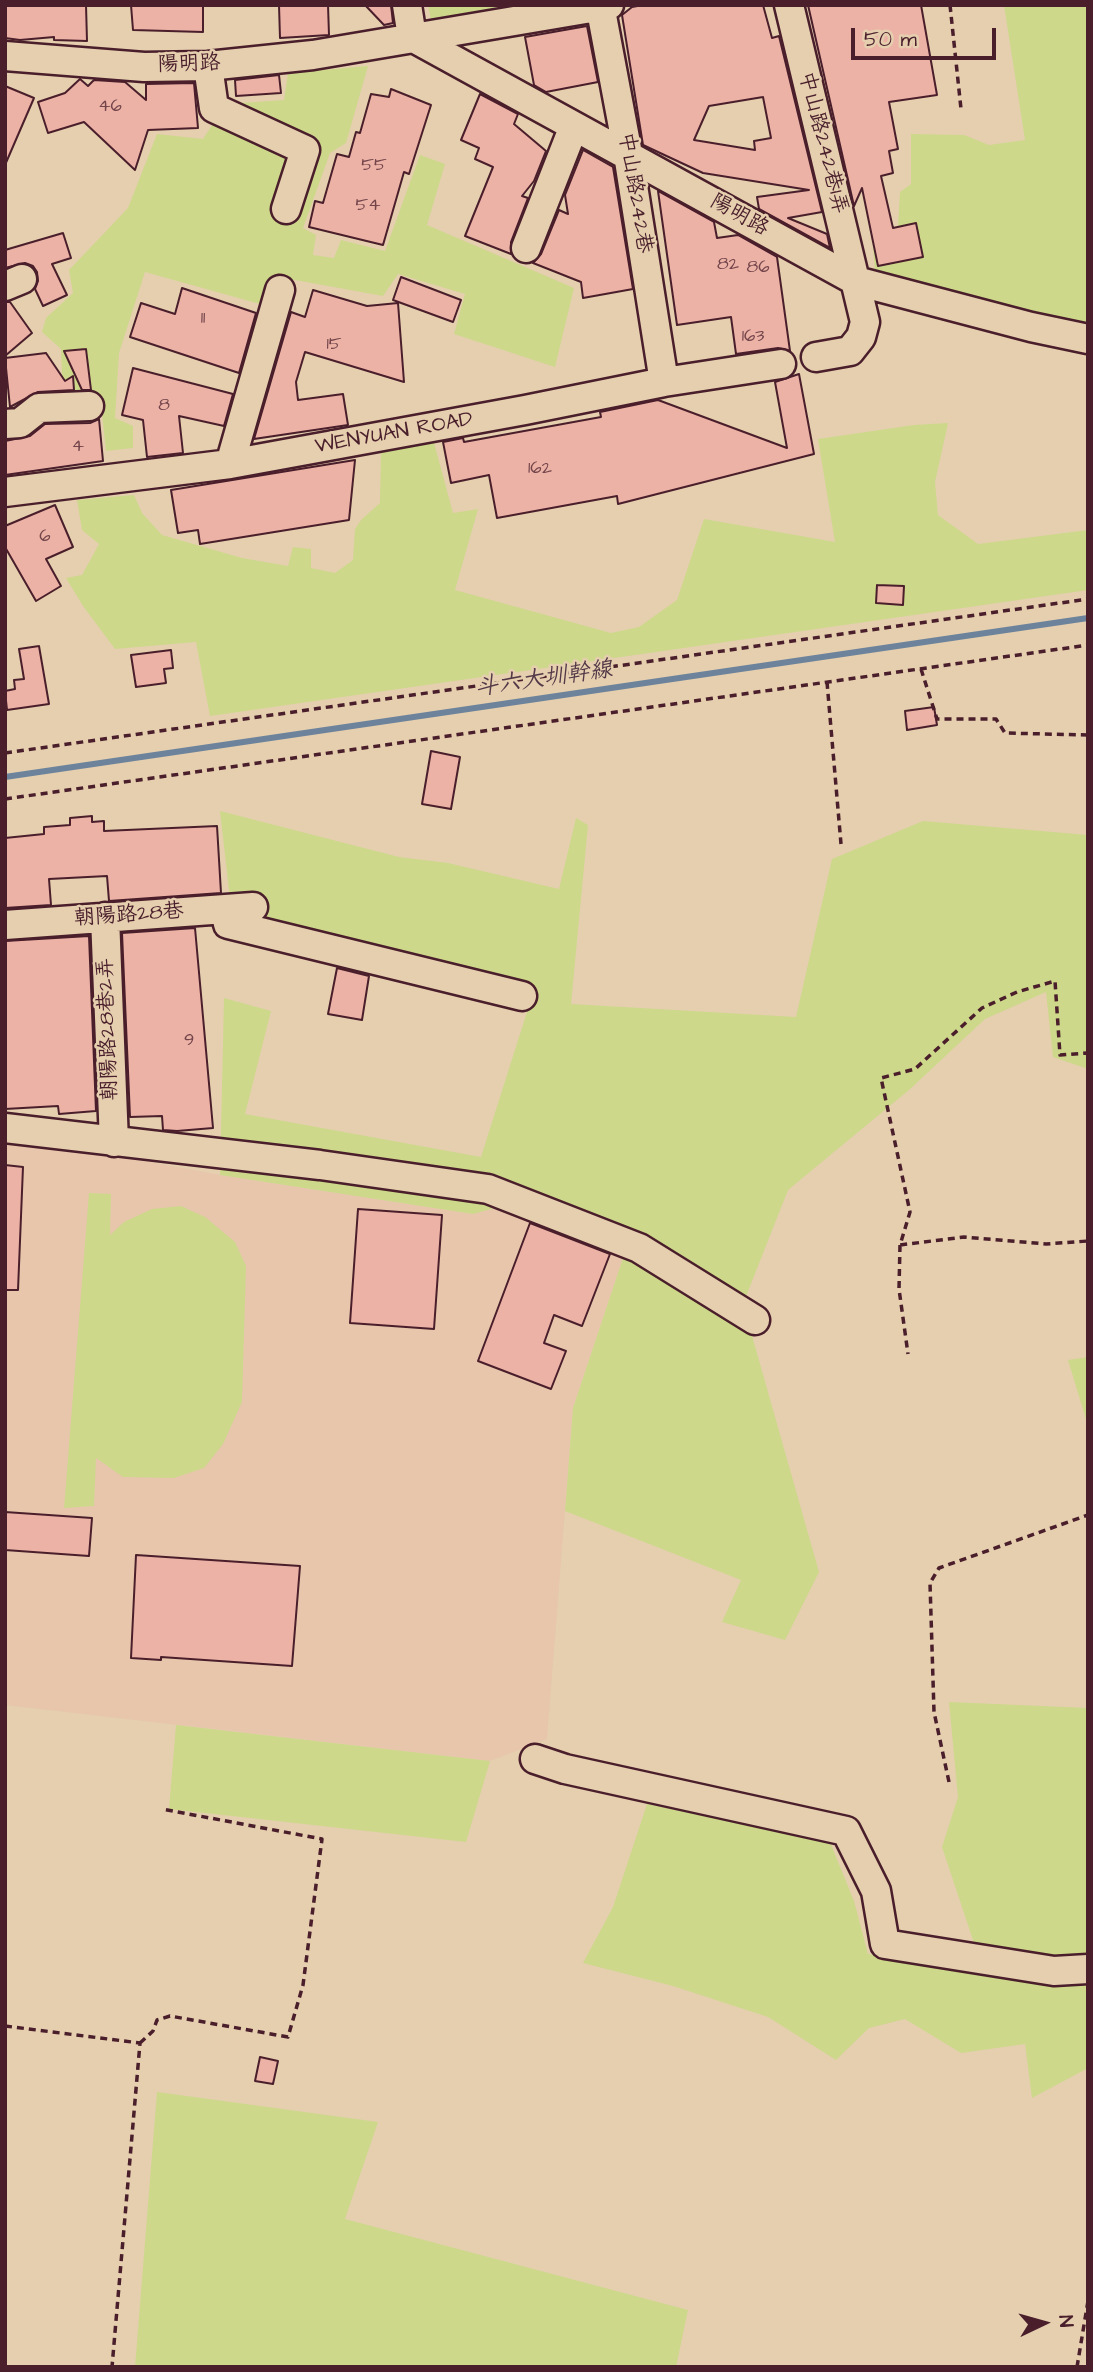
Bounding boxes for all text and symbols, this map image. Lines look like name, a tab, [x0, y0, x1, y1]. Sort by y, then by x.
scale bar	[855, 14, 1000, 58]
text: 50 m	[864, 25, 917, 54]
street label: 陽明路	[157, 51, 221, 79]
street label: 中山路242巷1弄	[792, 69, 852, 217]
house number: 46	[98, 96, 122, 118]
street label: 中山路242巷	[612, 131, 656, 255]
house number: 55	[361, 155, 387, 177]
street label: 陽明路	[705, 190, 773, 242]
house number: 54	[356, 195, 380, 217]
house number: 82	[717, 254, 739, 276]
house number: 86	[747, 257, 769, 279]
house number: 11	[201, 308, 205, 330]
house number: 163	[742, 326, 764, 348]
house number: 15	[326, 334, 342, 356]
house number: 8	[158, 395, 170, 417]
street label: WENYUAN ROAD	[313, 408, 475, 460]
house number: 4	[72, 436, 84, 458]
house number: 162	[528, 458, 552, 480]
house number: 6	[39, 526, 51, 548]
water label: 斗六大圳幹線	[474, 657, 614, 703]
street label: 朝陽路28巷	[73, 900, 185, 932]
street label: 朝陽路28巷2弄	[94, 957, 124, 1101]
house number: 9	[184, 1030, 194, 1052]
north arrow	[1009, 2288, 1079, 2358]
text: N	[1051, 2314, 1079, 2328]

